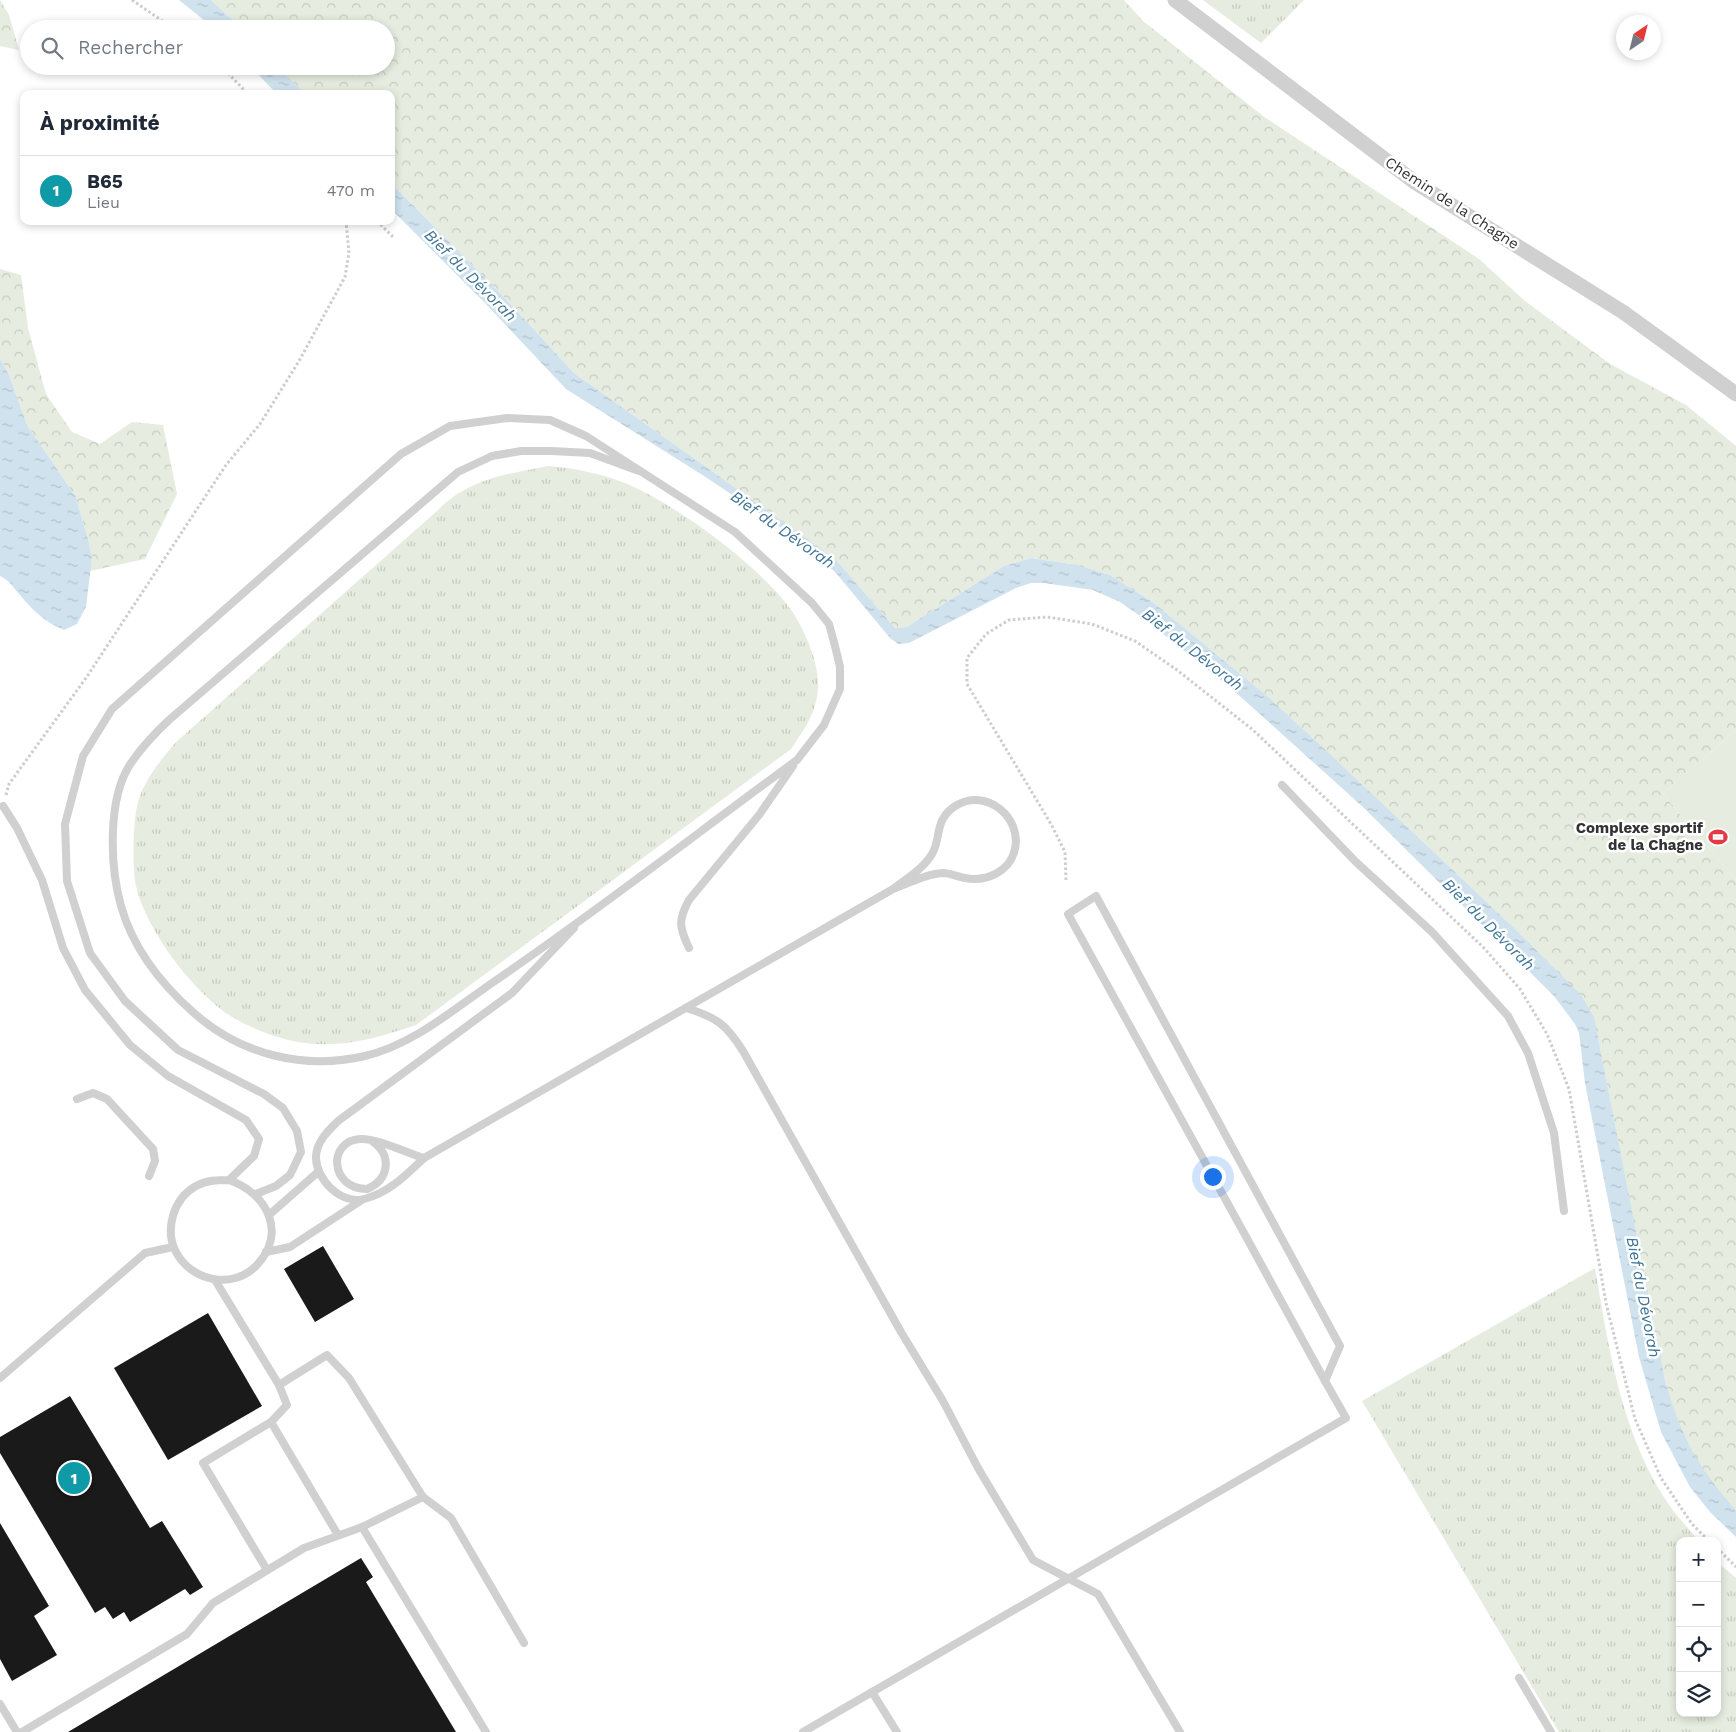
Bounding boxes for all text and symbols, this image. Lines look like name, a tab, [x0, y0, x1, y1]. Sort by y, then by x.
north arrow	[1616, 15, 1661, 60]
search box	[20, 20, 395, 75]
icon: search	[38, 34, 66, 62]
text: Rechercher	[78, 36, 183, 59]
text: À proximité	[40, 110, 160, 135]
street label: Chemin de la Chagne	[1382, 153, 1522, 253]
text: B65	[87, 170, 123, 193]
text: 1	[53, 181, 59, 200]
text: 470 m	[327, 181, 375, 200]
text: Lieu	[87, 193, 120, 212]
water label: Bief du Dévorah	[421, 225, 521, 325]
water label: Bief du Dévorah	[727, 486, 838, 572]
water label: Bief du Dévorah	[1139, 604, 1247, 695]
place label: Complexe sportif de la Chagne	[1576, 819, 1704, 854]
sports icon: Complexe sportif de la Chagne	[1707, 826, 1729, 848]
water label: Bief du Dévorah	[1439, 874, 1539, 974]
your location	[1200, 1164, 1226, 1190]
water label: Bief du Dévorah	[1622, 1235, 1665, 1359]
pin: 1	[58, 1459, 90, 1497]
map controls	[1676, 1537, 1721, 1717]
button: +	[1676, 1537, 1721, 1582]
button: −	[1676, 1582, 1721, 1627]
button: locate	[1676, 1627, 1721, 1672]
button: layers	[1676, 1672, 1721, 1717]

